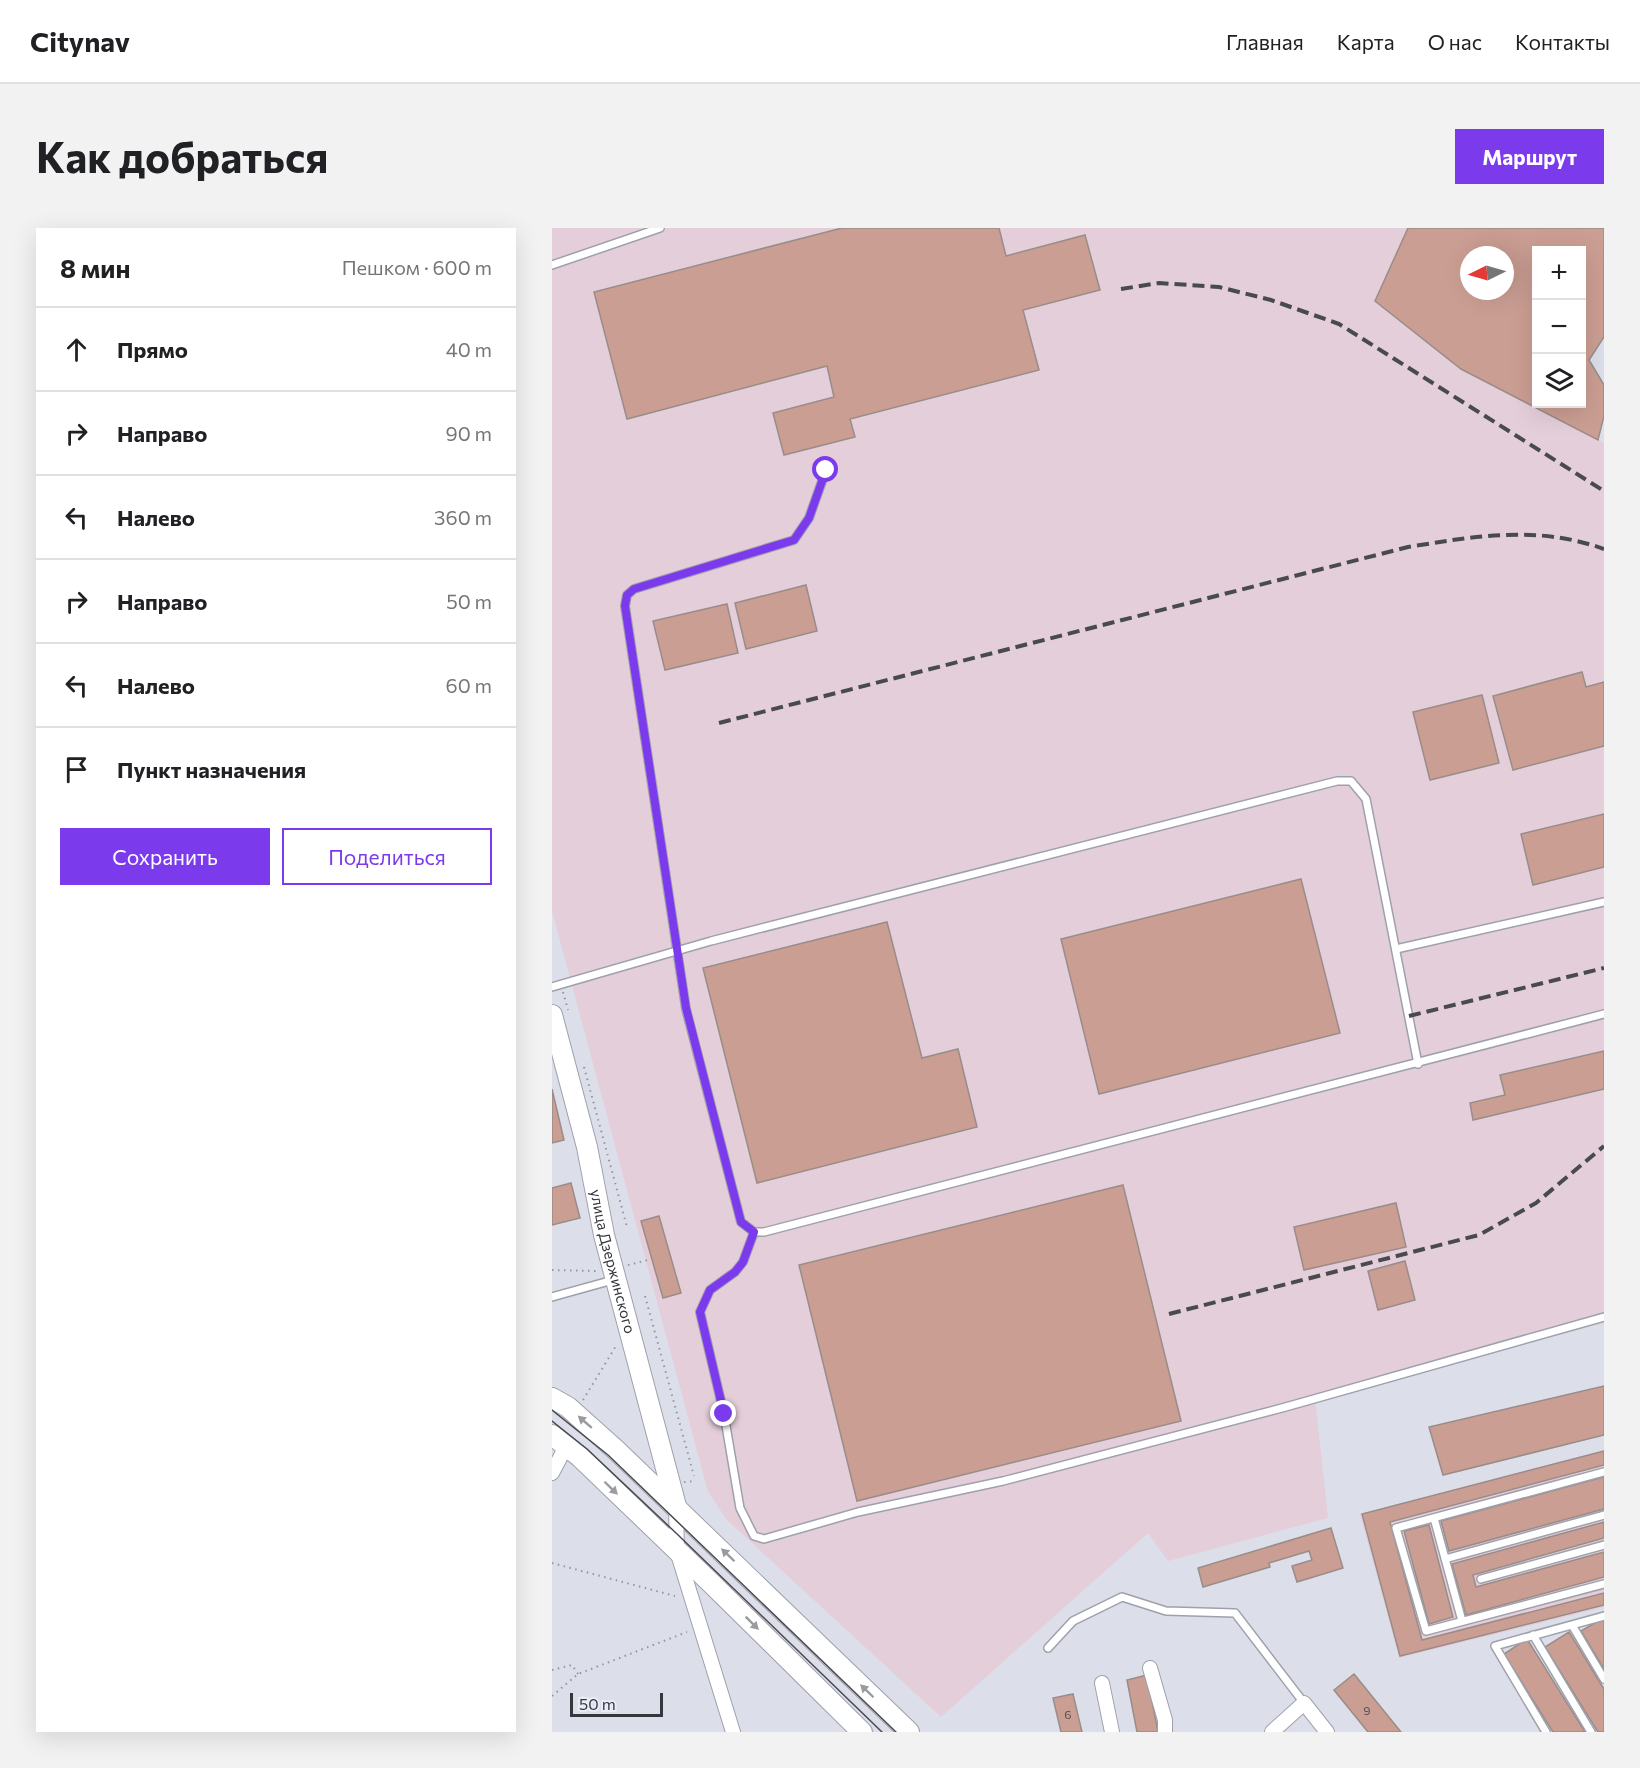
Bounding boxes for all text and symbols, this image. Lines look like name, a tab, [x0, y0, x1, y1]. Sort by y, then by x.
text: Citynav	[30, 24, 130, 58]
text: Главная	[1226, 29, 1304, 54]
text: Карта	[1337, 29, 1395, 54]
text: О нас	[1428, 29, 1482, 54]
text: Контакты	[1515, 29, 1610, 54]
button: Маршрут	[1455, 129, 1604, 184]
text: Как добраться	[36, 130, 328, 182]
north arrow	[1460, 246, 1514, 300]
map controls	[1532, 246, 1586, 408]
button: +	[1532, 246, 1586, 300]
text: 8 мин	[60, 252, 131, 283]
text: Пешком · 600 m	[342, 255, 492, 279]
button: −	[1532, 300, 1586, 354]
icon: ahead	[60, 333, 93, 366]
text: Прямо	[117, 336, 188, 363]
text: 40 m	[446, 337, 492, 361]
button: layers	[1532, 354, 1586, 408]
icon: right	[60, 417, 93, 450]
text: Направо	[117, 420, 207, 447]
text: 90 m	[446, 421, 492, 445]
route start	[812, 456, 838, 482]
icon: left	[60, 501, 93, 534]
text: Налево	[117, 504, 195, 531]
text: 360 m	[434, 505, 492, 529]
icon: right	[60, 585, 93, 618]
text: Направо	[117, 588, 207, 615]
text: 50 m	[446, 589, 492, 613]
icon: left	[60, 669, 93, 702]
text: Налево	[117, 672, 195, 699]
text: 60 m	[446, 673, 492, 697]
icon: arrive	[60, 753, 93, 786]
text: Пункт назначения	[117, 756, 306, 783]
button: Сохранить	[60, 828, 270, 885]
button: Поделиться	[282, 828, 492, 885]
street label: улица Дзержинского	[587, 1188, 640, 1335]
route end	[710, 1400, 736, 1426]
one-way arrow	[578, 1416, 593, 1429]
one-way arrow	[604, 1480, 618, 1494]
one-way arrow	[720, 1548, 735, 1562]
one-way arrow	[744, 1616, 759, 1630]
one-way arrow	[860, 1684, 875, 1698]
scale bar	[570, 1690, 663, 1718]
text: 50 m	[579, 1694, 616, 1713]
house number: 9	[1363, 1703, 1371, 1717]
house number: 6	[1064, 1707, 1072, 1721]

